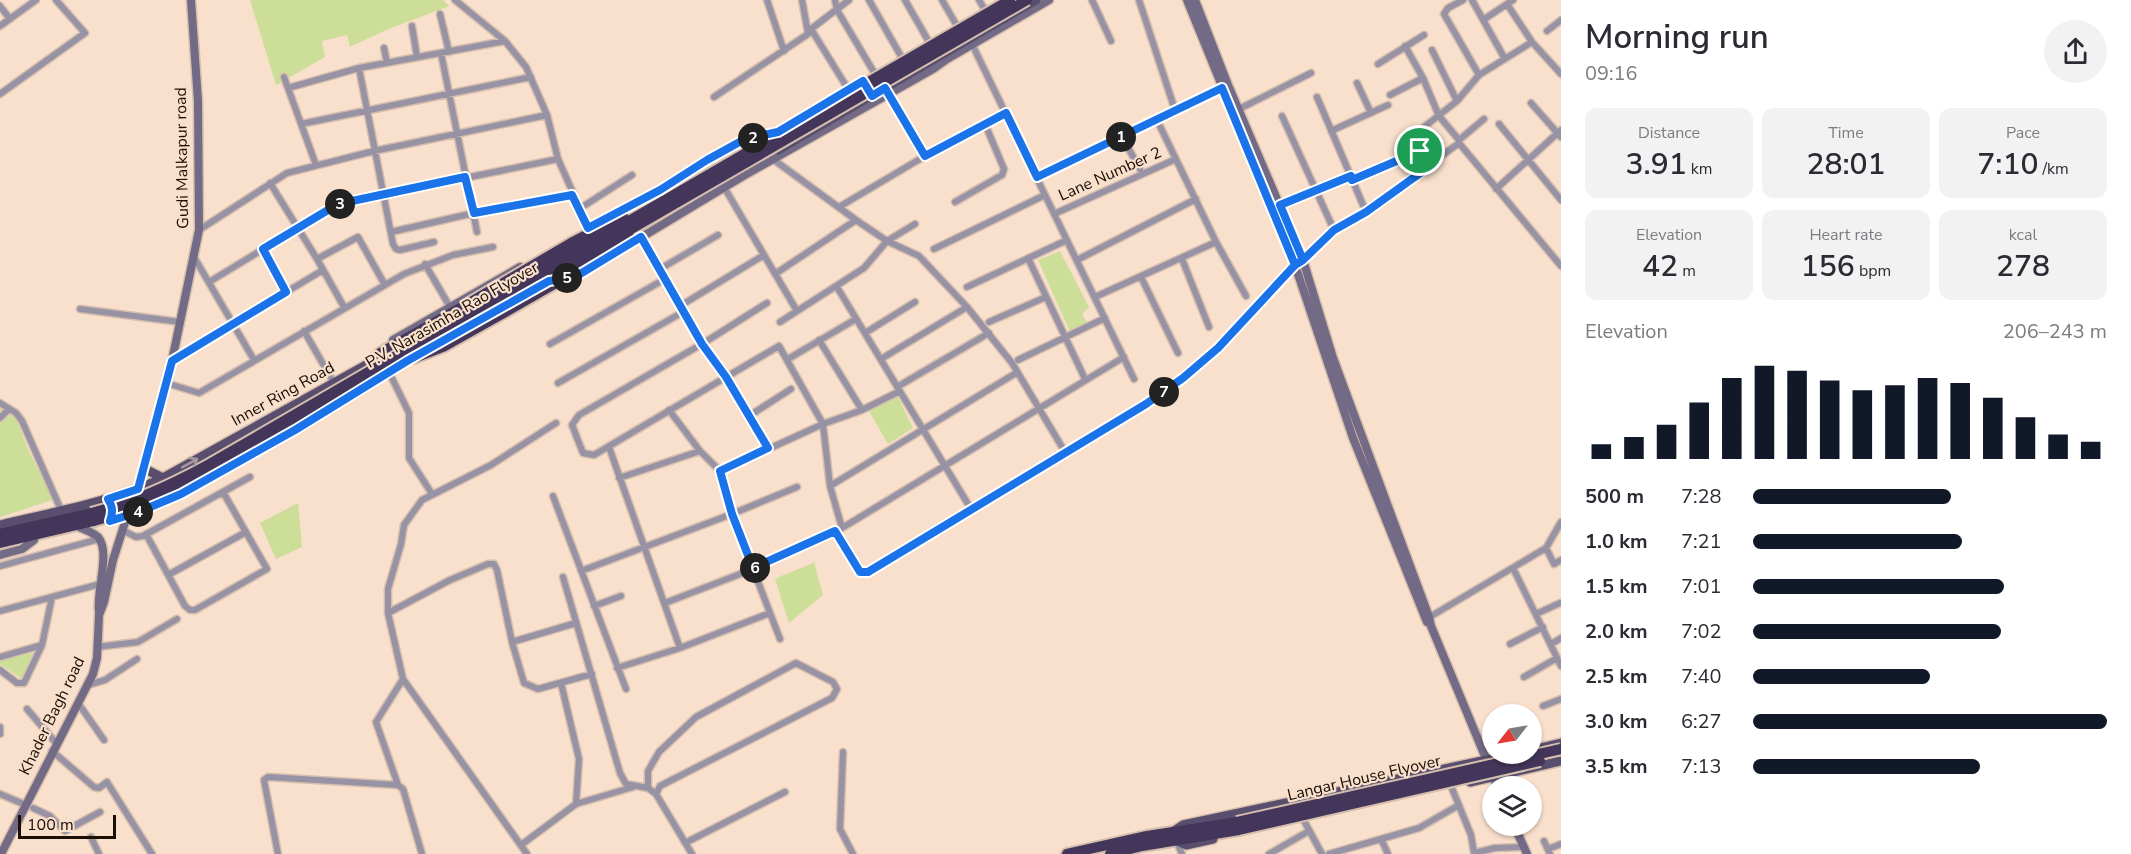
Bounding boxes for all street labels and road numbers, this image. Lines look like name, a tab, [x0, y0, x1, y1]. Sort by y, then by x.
street label: Gudi Malkapur road	[170, 87, 194, 229]
street label: Lane Number 2	[1055, 141, 1165, 207]
street label: P.V. Narasimha Rao Flyover	[362, 256, 543, 374]
street label: Inner Ring Road	[227, 357, 339, 431]
street label: Khader Bagh road	[14, 653, 90, 779]
street label: Langar House Flyover	[1285, 750, 1443, 806]

